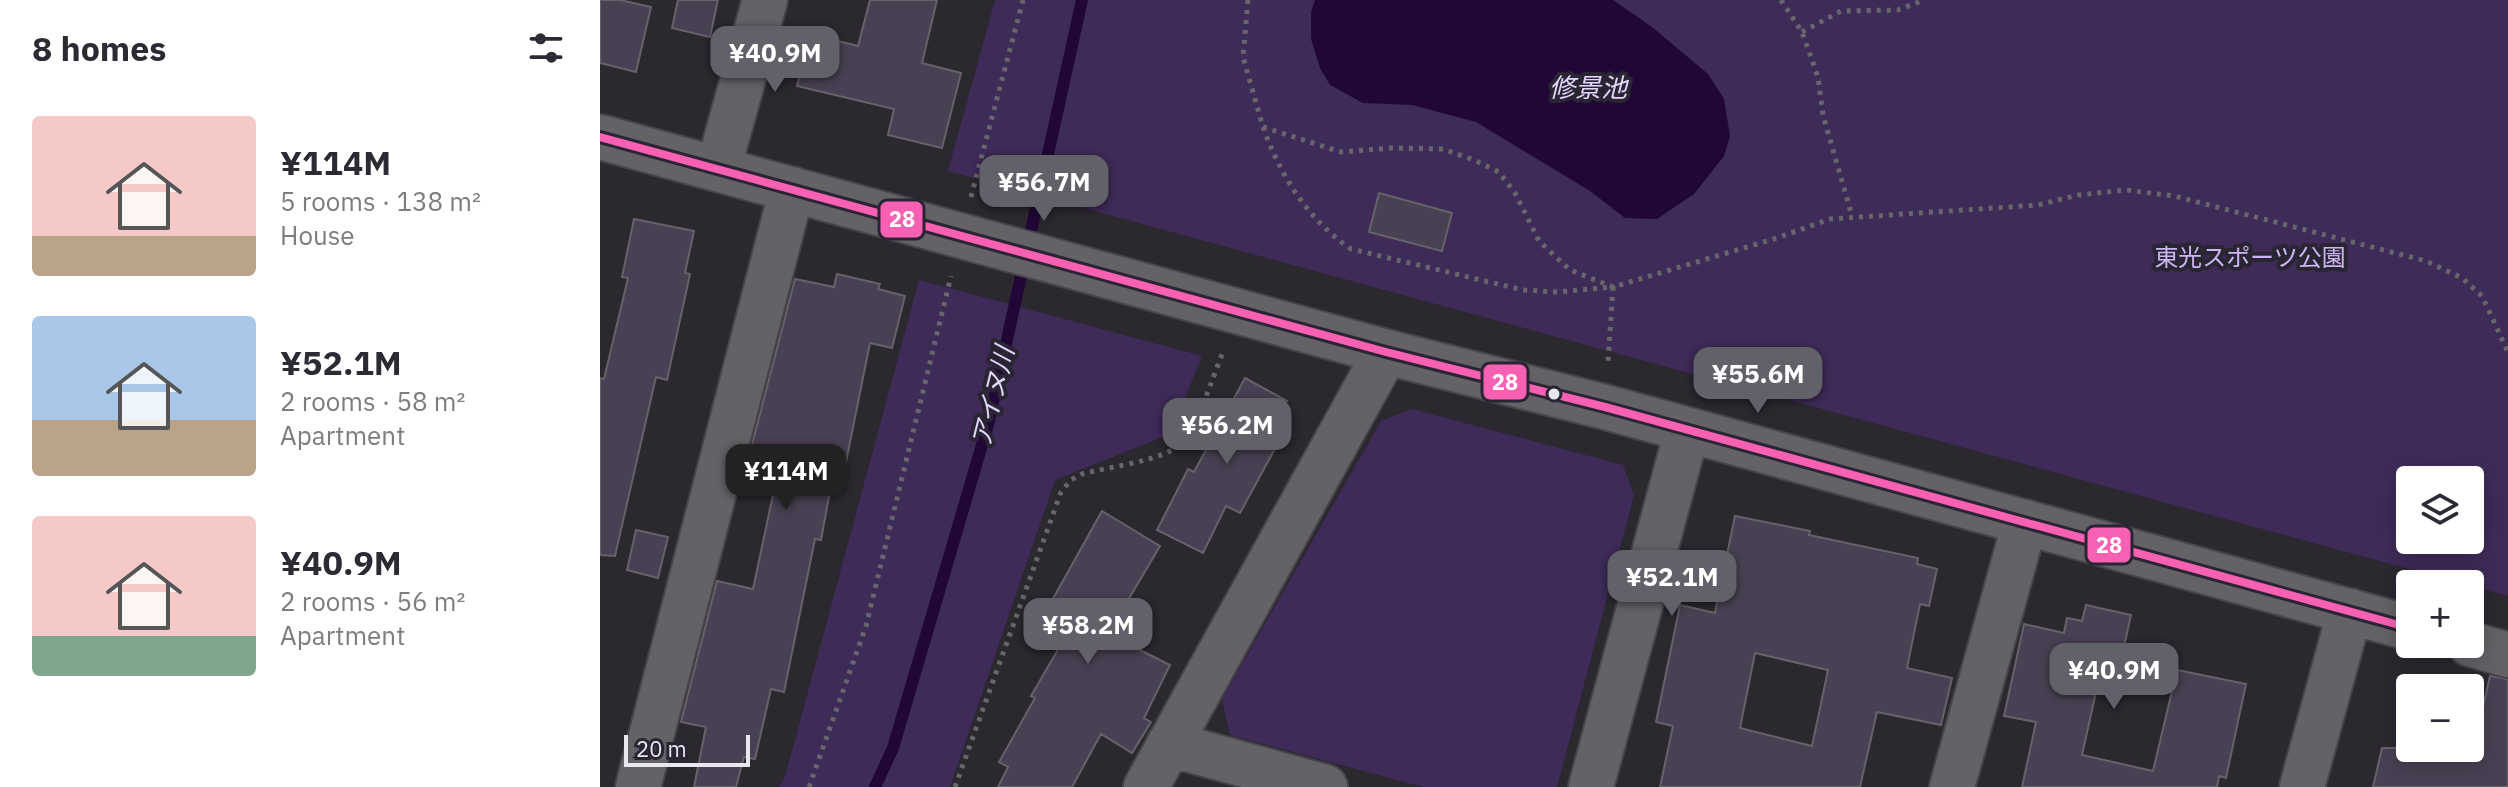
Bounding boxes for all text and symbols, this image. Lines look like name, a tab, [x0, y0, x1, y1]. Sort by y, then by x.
text: 8 homes	[32, 26, 167, 70]
icon: filters	[524, 26, 568, 70]
pin: ¥40.9M	[710, 26, 840, 94]
text: ¥40.9M	[728, 35, 822, 69]
water label: 修景池	[1549, 70, 1630, 104]
text: ¥114M	[280, 140, 391, 184]
icon: home	[96, 148, 192, 244]
pin: ¥56.7M	[979, 155, 1109, 223]
text: ¥56.7M	[997, 164, 1091, 198]
text: 5 rooms · 138 m²	[280, 184, 481, 218]
line badge: 28	[879, 200, 924, 239]
text: 28	[889, 204, 915, 233]
text: House	[280, 218, 355, 252]
park label: 東光スポーツ公園	[2154, 241, 2346, 273]
text: ¥52.1M	[280, 340, 402, 384]
water label: アイヌ川	[963, 340, 1022, 451]
pin: ¥55.6M	[1693, 347, 1823, 415]
icon: home	[96, 348, 192, 444]
text: ¥55.6M	[1711, 356, 1805, 390]
line badge: 28	[1482, 363, 1528, 401]
text: 28	[1492, 367, 1518, 396]
text: 2 rooms · 58 m²	[280, 384, 465, 418]
unlabelled marker	[1546, 386, 1562, 402]
pin: ¥56.2M	[1162, 398, 1292, 466]
text: ¥56.2M	[1180, 407, 1274, 441]
text: Apartment	[280, 418, 405, 452]
pin: ¥114M	[730, 444, 842, 512]
text: ¥114M	[744, 453, 829, 487]
map controls	[2396, 466, 2484, 762]
button: layers	[2396, 466, 2484, 554]
line badge: 28	[2086, 526, 2132, 564]
text: 28	[2096, 530, 2122, 559]
text: ¥40.9M	[280, 540, 402, 584]
icon: home	[96, 548, 192, 644]
pin: ¥52.1M	[1607, 550, 1737, 618]
text: ¥52.1M	[1625, 559, 1719, 593]
button: +	[2396, 570, 2484, 658]
text: 2 rooms · 56 m²	[280, 584, 465, 618]
pin: ¥58.2M	[1023, 598, 1153, 666]
text: ¥58.2M	[1041, 607, 1135, 641]
text: Apartment	[280, 618, 405, 652]
pin: ¥40.9M	[2049, 643, 2179, 711]
text: ¥40.9M	[2067, 652, 2161, 686]
button: −	[2396, 674, 2484, 762]
scale bar	[624, 731, 750, 767]
text: 20 m	[636, 734, 687, 763]

